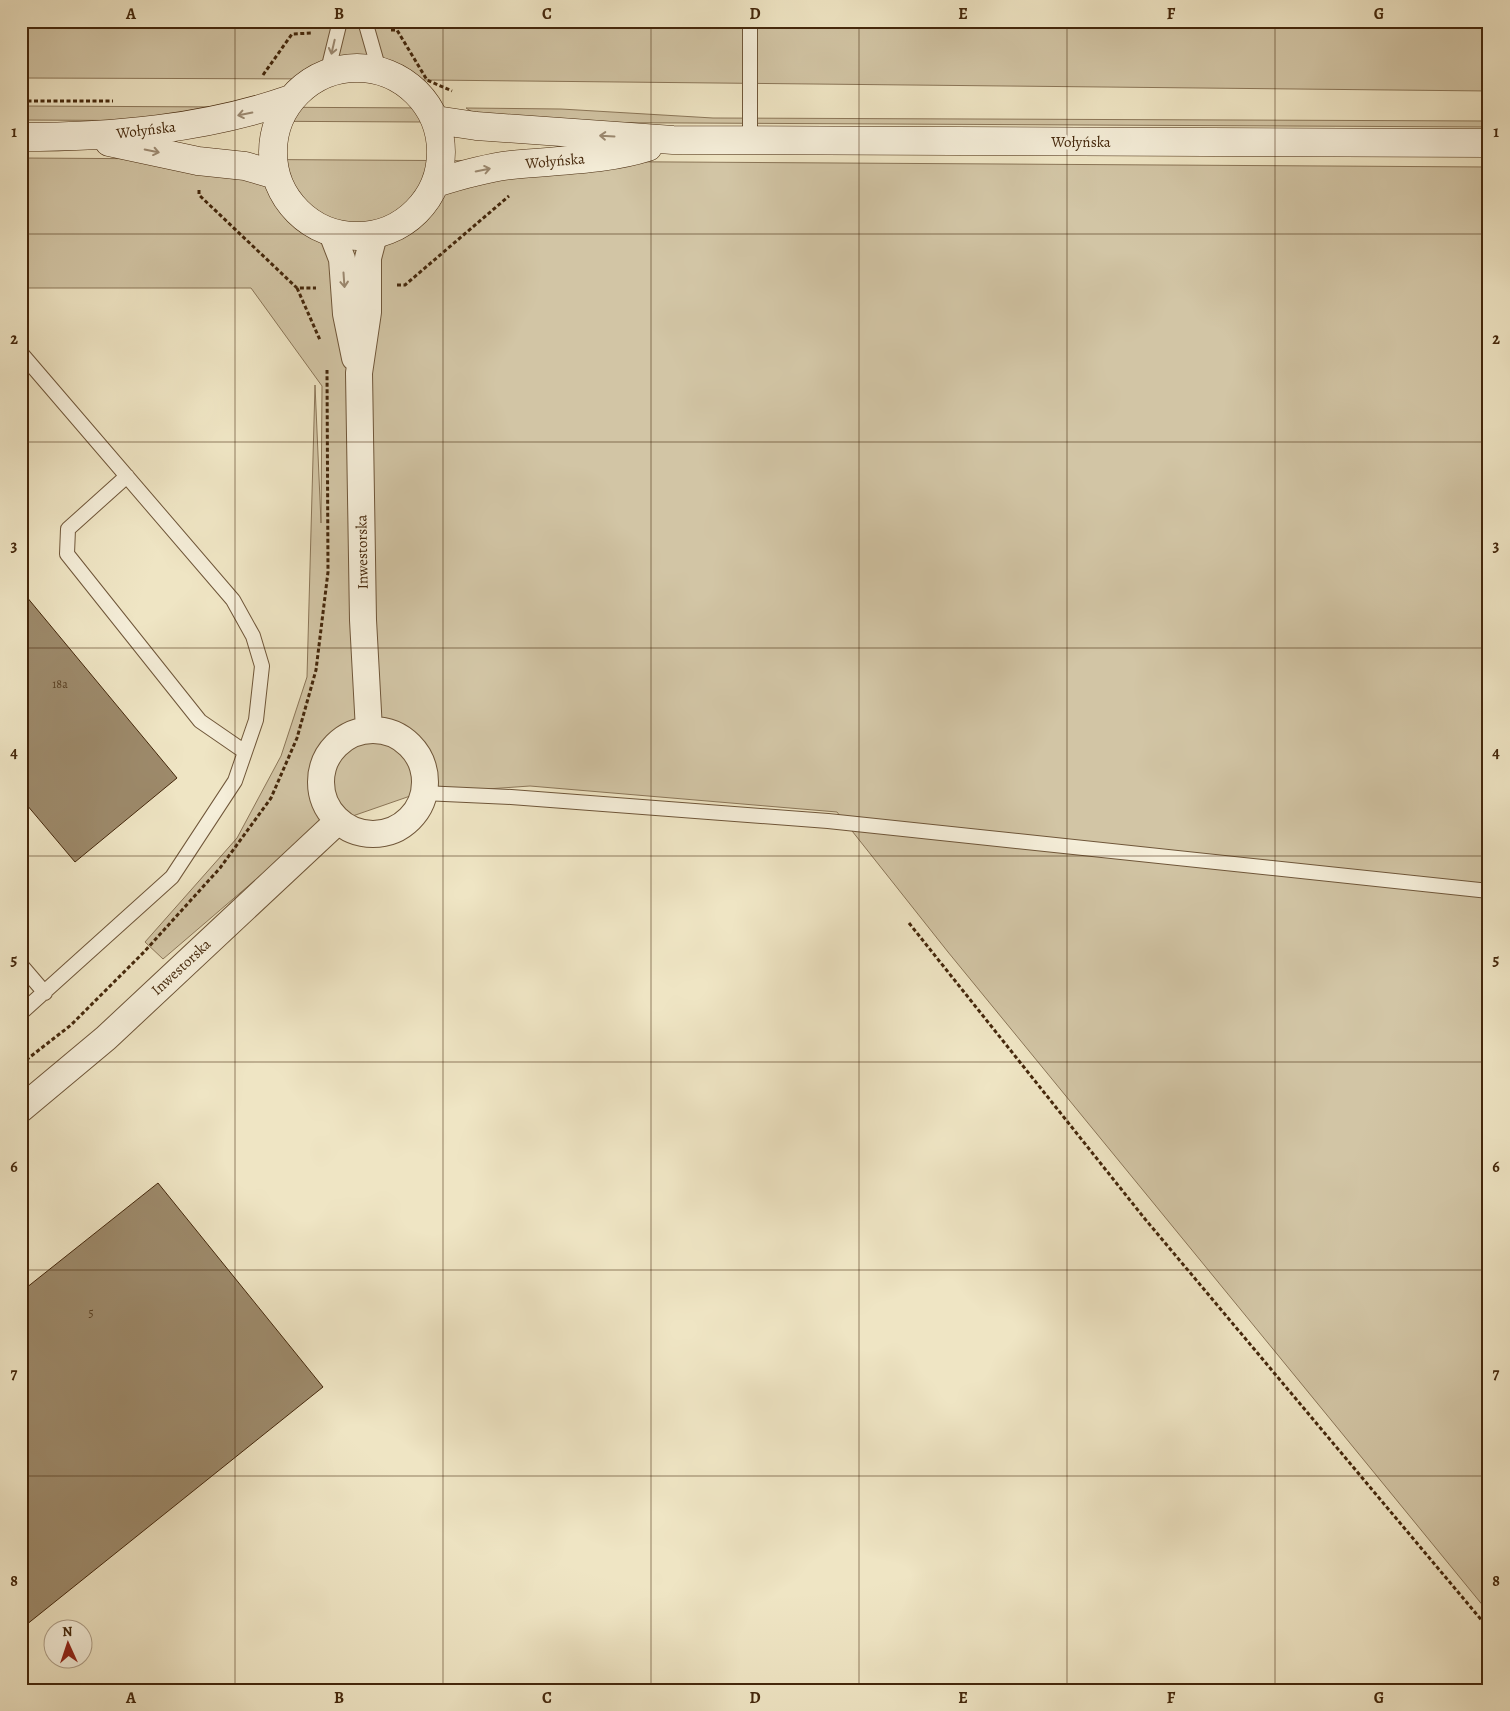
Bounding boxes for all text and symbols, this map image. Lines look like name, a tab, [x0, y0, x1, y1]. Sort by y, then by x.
text: A	[125, 3, 137, 25]
text: B	[334, 3, 344, 25]
text: C	[542, 3, 552, 25]
text: D	[749, 3, 761, 25]
text: E	[958, 3, 968, 25]
text: F	[1167, 3, 1176, 25]
text: G	[1374, 3, 1384, 25]
one-way arrow	[328, 39, 337, 55]
one-way arrow	[237, 109, 253, 119]
street label: Wołyńska	[114, 116, 177, 144]
text: 1	[11, 121, 17, 143]
text: 1	[1493, 121, 1499, 143]
one-way arrow	[600, 131, 616, 140]
street label: Wołyńska	[1050, 132, 1111, 152]
one-way arrow	[144, 147, 160, 156]
street label: Wołyńska	[523, 148, 586, 174]
one-way arrow	[475, 165, 491, 175]
one-way arrow	[339, 271, 348, 287]
text: 2	[10, 328, 18, 350]
text: 2	[1492, 328, 1500, 350]
street label: Inwestorska	[351, 515, 373, 589]
text: 3	[11, 535, 18, 557]
text: 3	[1493, 535, 1500, 557]
house number: 18a	[52, 676, 68, 692]
text: 4	[10, 742, 18, 764]
text: 4	[1492, 742, 1500, 764]
street label: Inwestorska	[147, 934, 215, 1000]
text: 5	[11, 949, 18, 971]
text: 5	[1493, 949, 1500, 971]
text: 6	[10, 1156, 18, 1178]
text: 6	[1492, 1156, 1500, 1178]
house number: 5	[88, 1305, 94, 1321]
text: 7	[11, 1363, 18, 1385]
text: 7	[1493, 1363, 1500, 1385]
text: 8	[10, 1570, 18, 1592]
text: 8	[1492, 1570, 1500, 1592]
north arrow	[42, 1618, 92, 1668]
text: N	[62, 1622, 73, 1641]
text: A	[125, 1687, 137, 1709]
text: B	[334, 1687, 344, 1709]
text: C	[542, 1687, 552, 1709]
text: D	[749, 1687, 761, 1709]
text: E	[958, 1687, 968, 1709]
text: F	[1167, 1687, 1176, 1709]
text: G	[1374, 1687, 1384, 1709]

